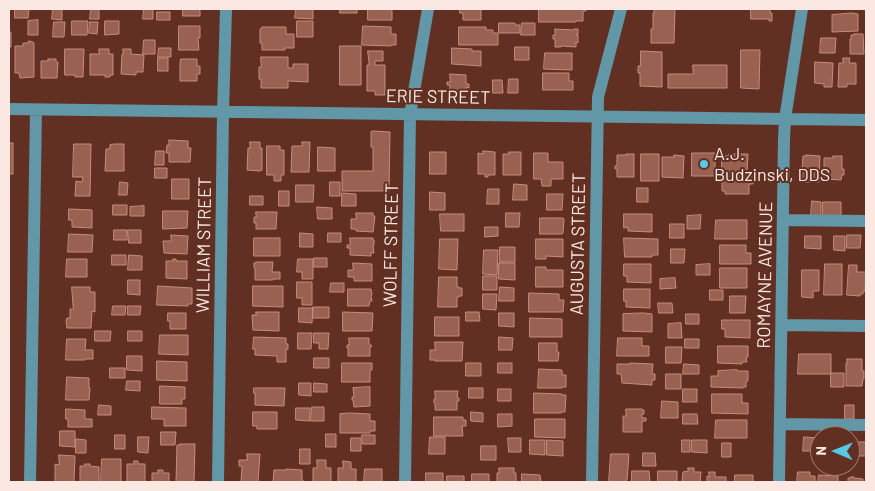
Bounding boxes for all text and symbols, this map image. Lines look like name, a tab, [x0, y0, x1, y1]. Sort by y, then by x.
street label: ERIE STREET	[386, 85, 490, 109]
place label: A.J. Budzinski, DDS	[714, 143, 830, 186]
marker: A.J. Budzinski, DDS	[698, 158, 710, 170]
street label: AUGUSTA STREET	[566, 173, 590, 315]
street label: WILLIAM STREET	[192, 177, 216, 313]
street label: WOLFF STREET	[379, 183, 403, 307]
street label: ROMAYNE AVENUE	[753, 201, 777, 349]
north arrow	[810, 426, 860, 476]
text: N	[812, 446, 829, 456]

